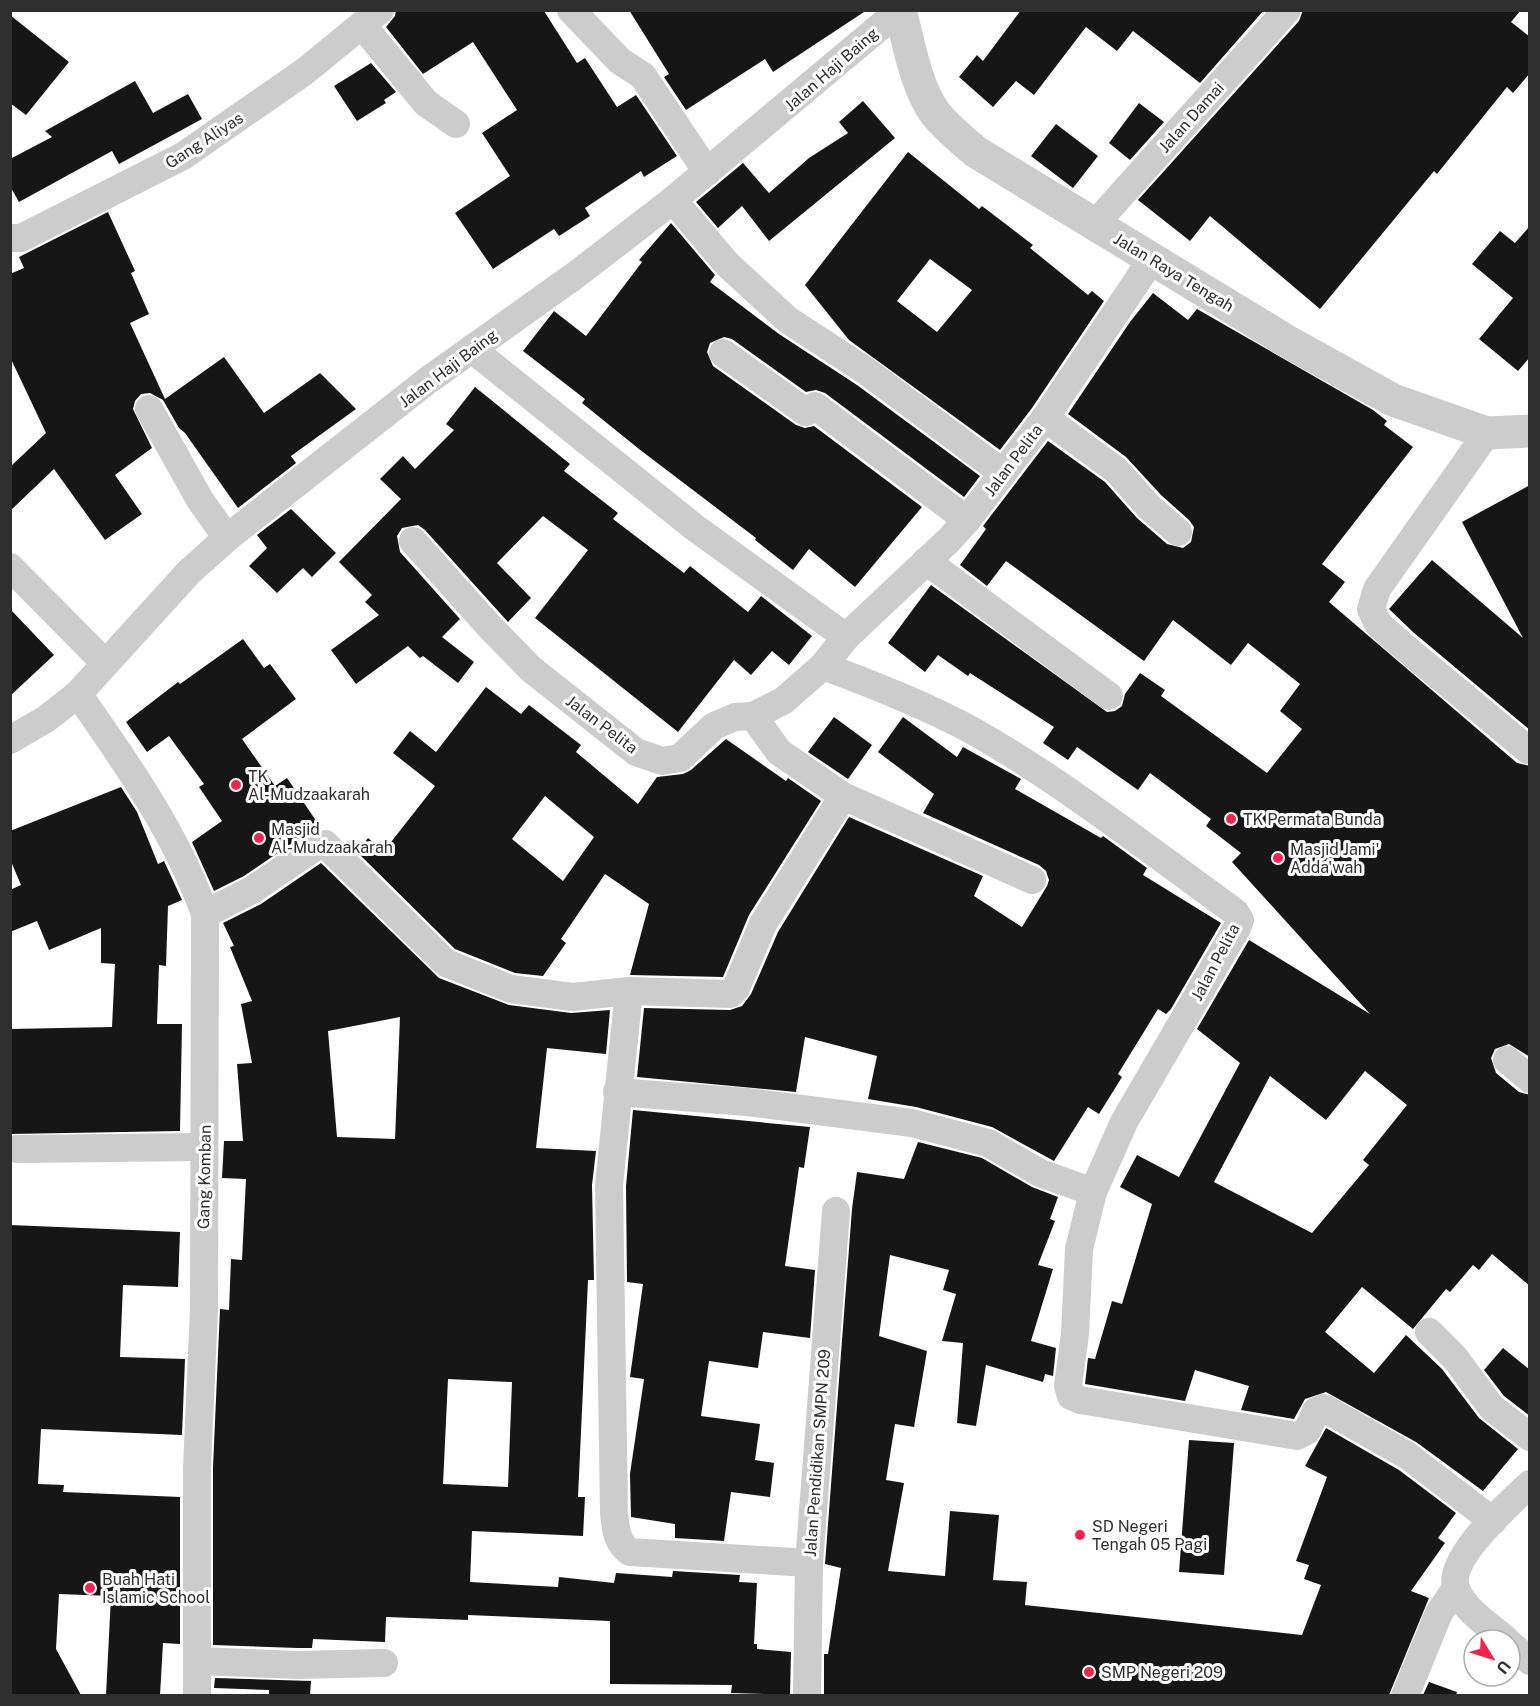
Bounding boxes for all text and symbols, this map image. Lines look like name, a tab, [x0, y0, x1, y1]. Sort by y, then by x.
street label: Jalan Haji Baing	[781, 24, 882, 115]
street label: Jalan Damai	[1155, 78, 1228, 157]
street label: Gang Aliyas	[162, 108, 247, 173]
street label: Jalan Raya Tengah	[1110, 229, 1237, 316]
street label: Jalan Haji Baing	[396, 325, 501, 411]
street label: Jalan Pelita	[980, 421, 1046, 500]
street label: Jalan Pelita	[562, 691, 641, 757]
place label: TK Al-Mudzaakarah	[248, 767, 370, 804]
marker: TK Al-Mudzaakarah	[229, 778, 243, 792]
place label: TK Permata Bunda	[1243, 810, 1382, 829]
marker: TK Permata Bunda	[1224, 812, 1238, 826]
place label: Masjid Al-Mudzaakarah	[271, 820, 393, 857]
marker: Masjid Al-Mudzaakarah	[252, 831, 266, 845]
place label: Masjid Jami' Adda'wah	[1290, 840, 1379, 877]
marker: Masjid Jami' Adda'wah	[1271, 851, 1285, 865]
street label: Jalan Pelita	[1187, 920, 1244, 1004]
street label: Gang Komban	[194, 1125, 215, 1229]
street label: Jalan Pendidikan SMPN 209	[801, 1348, 834, 1558]
place label: SD Negeri Tengah 05 Pagi	[1092, 1517, 1207, 1554]
marker: SD Negeri Tengah 05 Pagi	[1073, 1528, 1087, 1542]
place label: Buah Hati Islamic School	[102, 1570, 210, 1607]
marker: Buah Hati Islamic School	[83, 1581, 97, 1595]
north arrow	[1462, 1628, 1522, 1688]
text: U	[1492, 1657, 1514, 1677]
place label: SMP Negeri 209	[1101, 1663, 1223, 1682]
marker: SMP Negeri 209	[1082, 1665, 1096, 1679]

